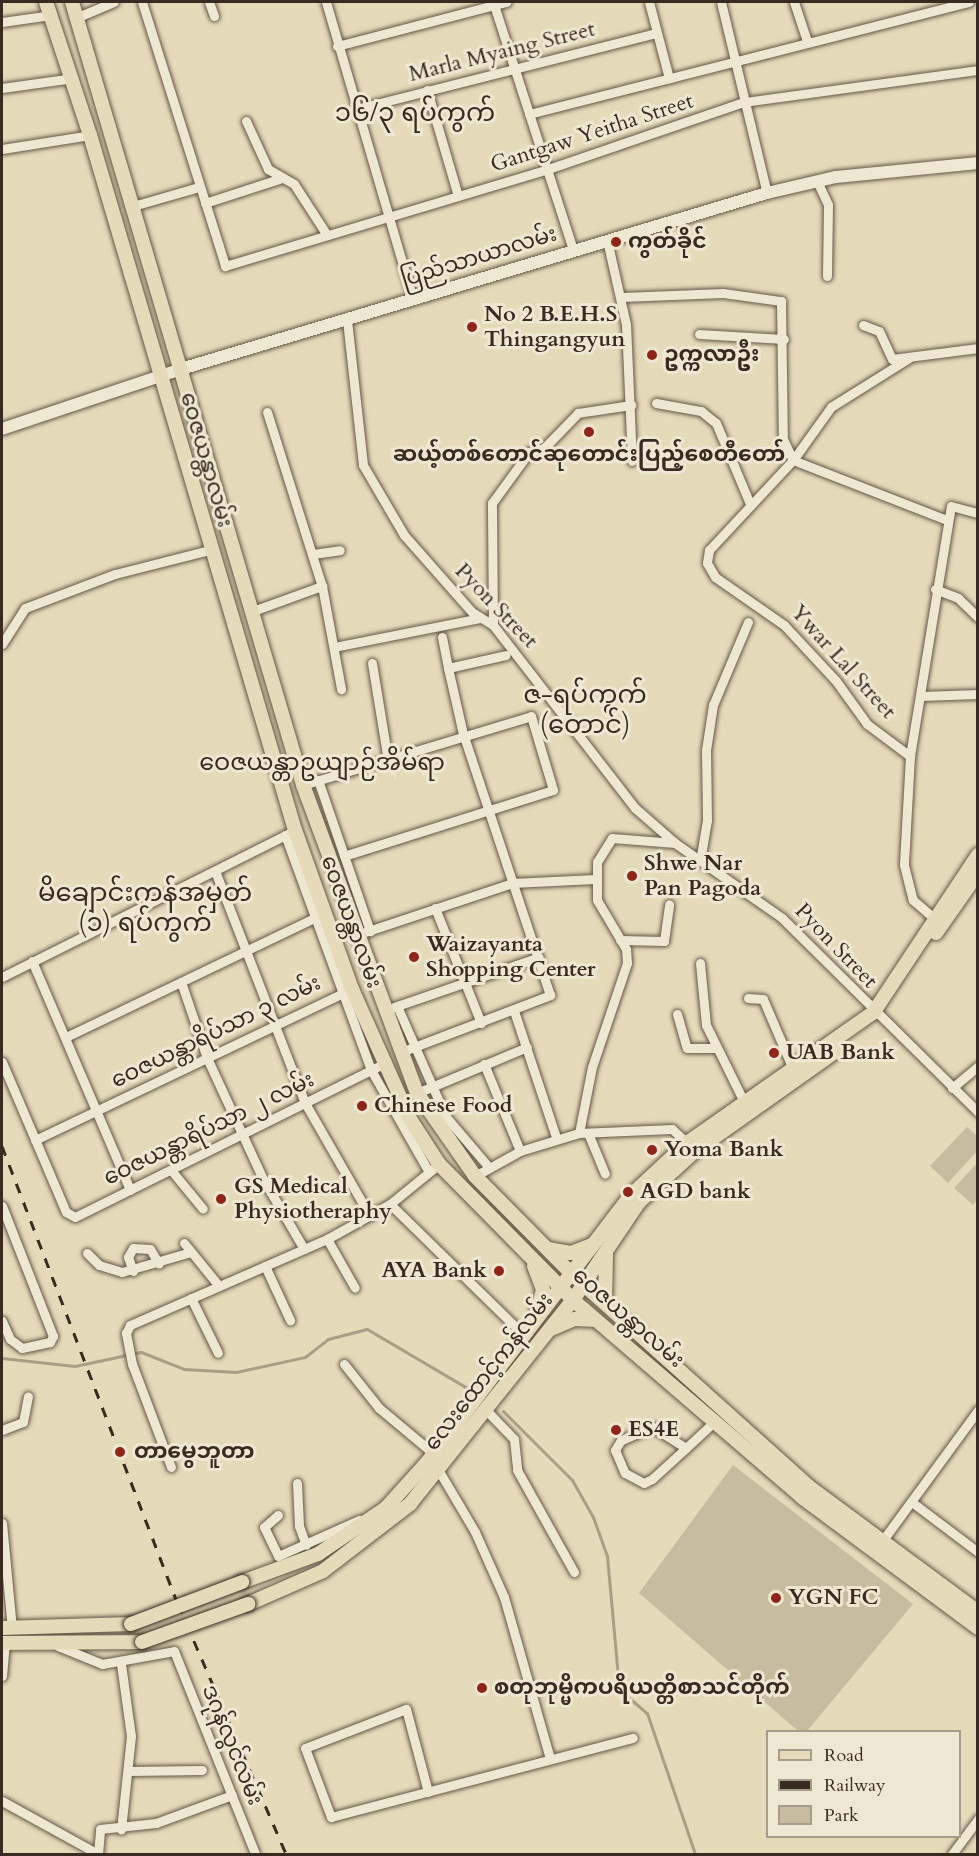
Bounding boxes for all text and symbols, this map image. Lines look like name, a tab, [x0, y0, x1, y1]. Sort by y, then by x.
street label: Marla Myaing Street	[406, 16, 598, 88]
street label: Gantgaw Yeitha Street	[487, 88, 697, 178]
district label: ၁၆/၃ ရပ်ကွက်	[335, 97, 495, 129]
street label: ပြည်သာယာလမ်း	[398, 221, 560, 293]
place label: ကွတ်ခိုင်	[628, 229, 707, 255]
marker: ကွတ်ခိုင်	[609, 235, 623, 249]
place label: No 2 B.E.H.S Thingangyun	[484, 301, 625, 352]
marker: No 2 B.E.H.S Thingangyun	[465, 320, 479, 334]
place label: ဥက္ကလာဦး	[664, 342, 759, 368]
marker: ဥက္ကလာဦး	[645, 348, 659, 362]
street label: ဝေဇယန္တာလမ်း	[174, 389, 238, 531]
marker: ဆယ့်တစ်တောင်ဆုတောင်းပြည့်စေတီတော်	[582, 425, 596, 439]
place label: ဆယ့်တစ်တောင်ဆုတောင်းပြည့်စေတီတော်	[393, 442, 785, 468]
street label: Pyon Street	[449, 558, 543, 654]
street label: Ywar Lal Street	[785, 599, 901, 725]
district label: ဇ-ရပ်ကွက် (တောင်)	[523, 679, 647, 740]
district label: ဝေဇယန္တာဥယျာဉ်အိမ်ရာ	[199, 749, 445, 777]
place label: Shwe Nar Pan Pagoda	[644, 850, 761, 902]
street label: ဝေဇယန္တာလမ်း	[315, 852, 387, 992]
marker: Shwe Nar Pan Pagoda	[625, 869, 639, 883]
district label: မိချောင်းကန်အမှတ် (၁) ရပ်ကွက်	[38, 877, 252, 939]
street label: Pyon Street	[789, 898, 883, 994]
place label: Waizayanta Shopping Center	[426, 931, 596, 982]
marker: Waizayanta Shopping Center	[407, 950, 421, 964]
street label: ဝေဇယန္တာရိပ်သာ ၃ လမ်း	[107, 970, 325, 1094]
place label: UAB Bank	[786, 1040, 895, 1066]
marker: UAB Bank	[767, 1046, 781, 1060]
street label: ဝေဇယန္တာရိပ်သာ ၂ လမ်း	[99, 1067, 319, 1191]
place label: Chinese Food	[374, 1093, 512, 1119]
marker: Chinese Food	[355, 1099, 369, 1113]
place label: Yoma Bank	[664, 1137, 783, 1163]
marker: Yoma Bank	[645, 1143, 659, 1157]
place label: GS Medical Physiotheraphy	[234, 1173, 392, 1224]
place label: AGD bank	[640, 1179, 751, 1205]
marker: AGD bank	[621, 1185, 635, 1199]
marker: GS Medical Physiotheraphy	[212, 1190, 230, 1208]
place label: AYA Bank	[382, 1258, 487, 1284]
street label: ဝေဇယန္တာလမ်း	[567, 1262, 689, 1374]
marker: AYA Bank	[492, 1264, 506, 1278]
street label: လေးထောင့်ကန်လမ်း	[419, 1288, 559, 1456]
place label: ES4E	[628, 1417, 679, 1443]
marker: ES4E	[609, 1423, 623, 1437]
place label: တာမွေဘူတာ	[134, 1439, 254, 1465]
marker: တာမွေဘူတာ	[111, 1443, 129, 1461]
place label: YGN FC	[788, 1585, 879, 1611]
marker: YGN FC	[769, 1591, 783, 1605]
place label: စတုဘုမ္မိကပရိယတ္တိစာသင်တိုက်	[494, 1675, 790, 1701]
street label: ဒဂုန်လွင်လမ်း	[196, 1681, 268, 1809]
marker: စတုဘုမ္မိကပရိယတ္တိစာသင်တိုက်	[475, 1681, 489, 1695]
legend	[766, 1730, 961, 1838]
text: Road	[824, 1743, 864, 1768]
text: Railway	[824, 1773, 886, 1798]
text: Park	[824, 1803, 859, 1828]

